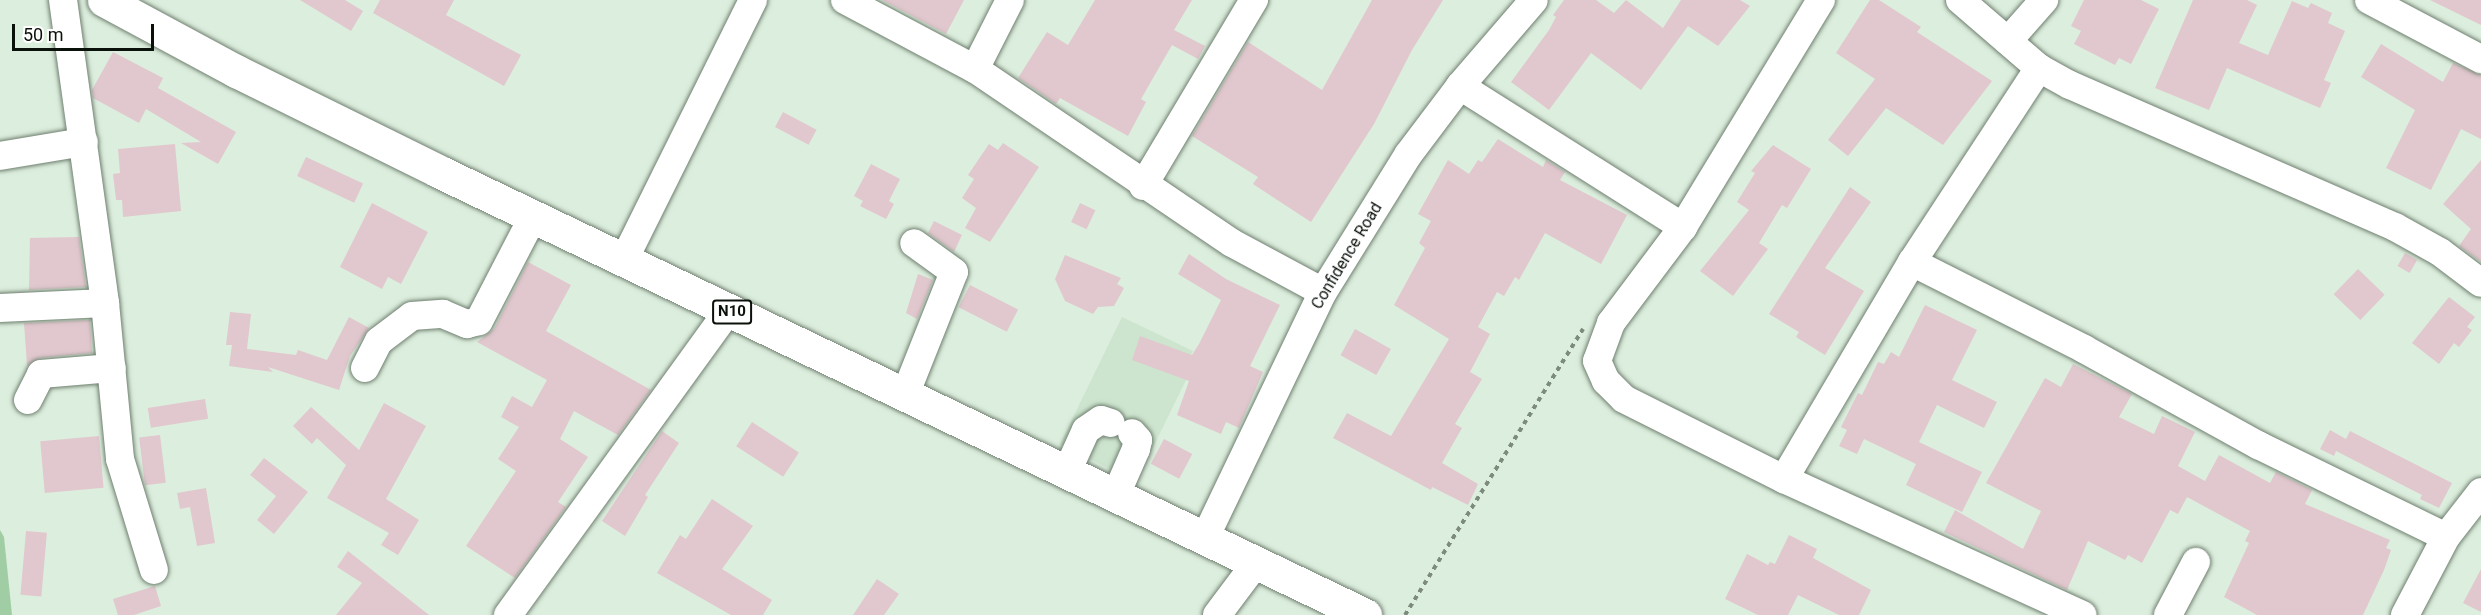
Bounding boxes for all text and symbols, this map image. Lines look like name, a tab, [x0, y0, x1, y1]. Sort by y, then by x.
scale bar	[15, 12, 158, 50]
text: 50 m	[23, 24, 63, 45]
street label: Confidence Road	[1308, 199, 1386, 313]
road number: N10	[711, 300, 753, 324]

